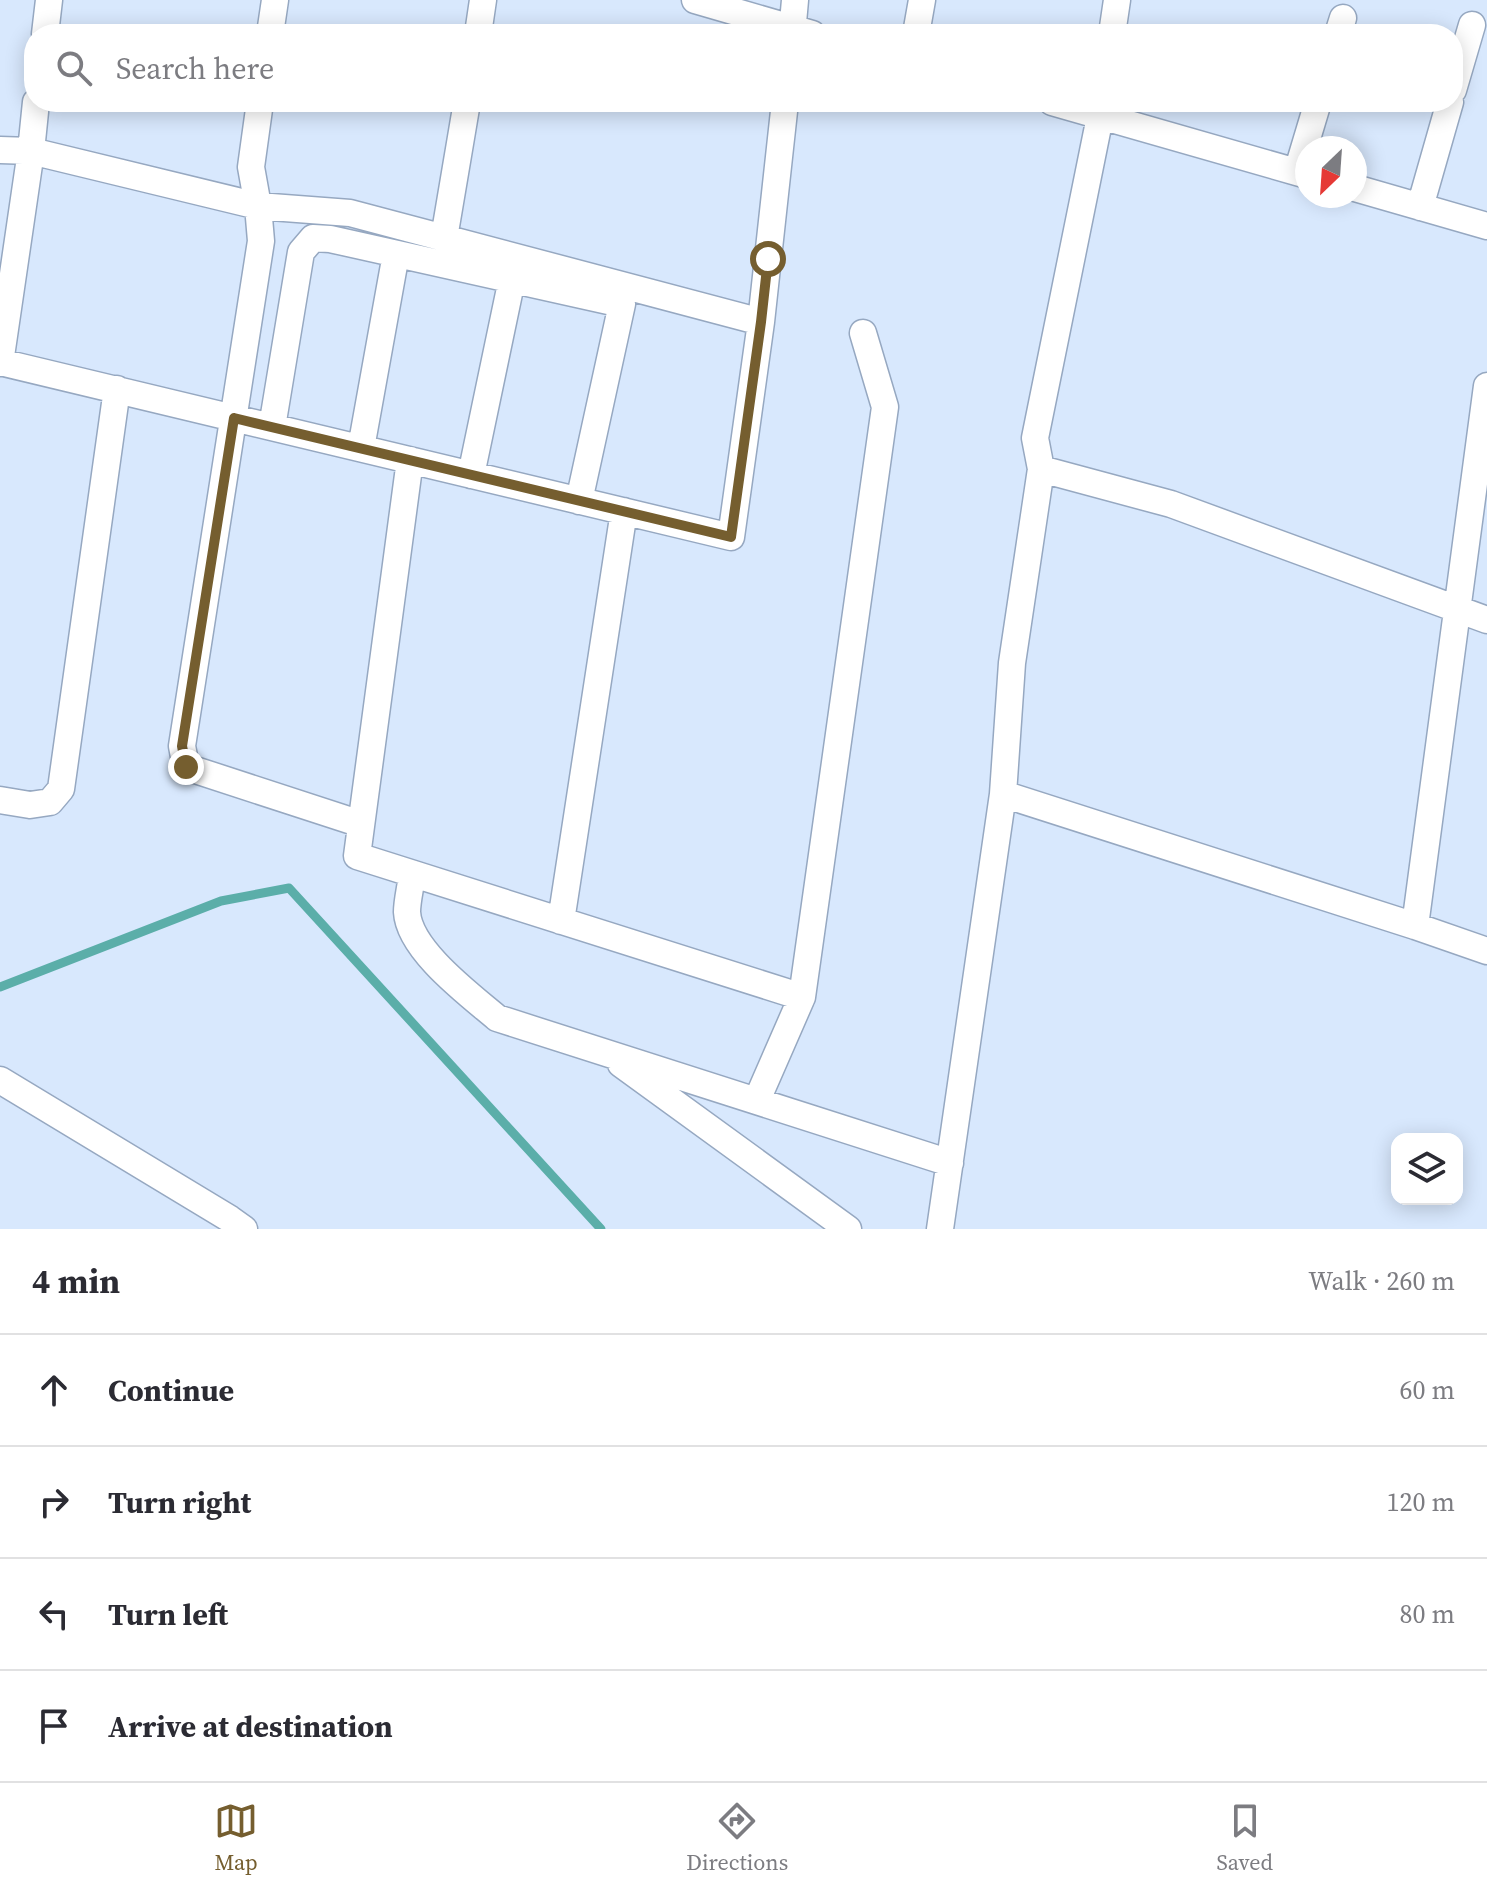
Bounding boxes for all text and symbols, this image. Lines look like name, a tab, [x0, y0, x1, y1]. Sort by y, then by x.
search box	[24, 24, 1463, 112]
icon: search	[52, 46, 96, 90]
text: Search here	[116, 48, 274, 89]
north arrow	[1295, 136, 1367, 208]
route start	[750, 241, 786, 277]
route end	[168, 749, 204, 785]
map controls	[1391, 1133, 1463, 1205]
button: layers	[1391, 1133, 1463, 1205]
text: 4 min	[32, 1258, 120, 1304]
text: Walk · 260 m	[1308, 1263, 1455, 1299]
icon: ahead	[32, 1368, 76, 1412]
text: Continue	[108, 1370, 234, 1411]
text: 60 m	[1400, 1372, 1455, 1408]
icon: right	[32, 1480, 76, 1524]
text: Turn right	[108, 1482, 251, 1523]
text: 120 m	[1387, 1484, 1455, 1520]
icon: left	[32, 1592, 76, 1636]
text: Turn left	[108, 1594, 228, 1635]
text: 80 m	[1400, 1596, 1455, 1632]
icon: arrive	[32, 1704, 76, 1748]
text: Arrive at destination	[108, 1706, 393, 1747]
tab: Map	[214, 1799, 258, 1877]
tab: Directions	[686, 1799, 788, 1877]
tab: Saved	[1216, 1799, 1273, 1877]

